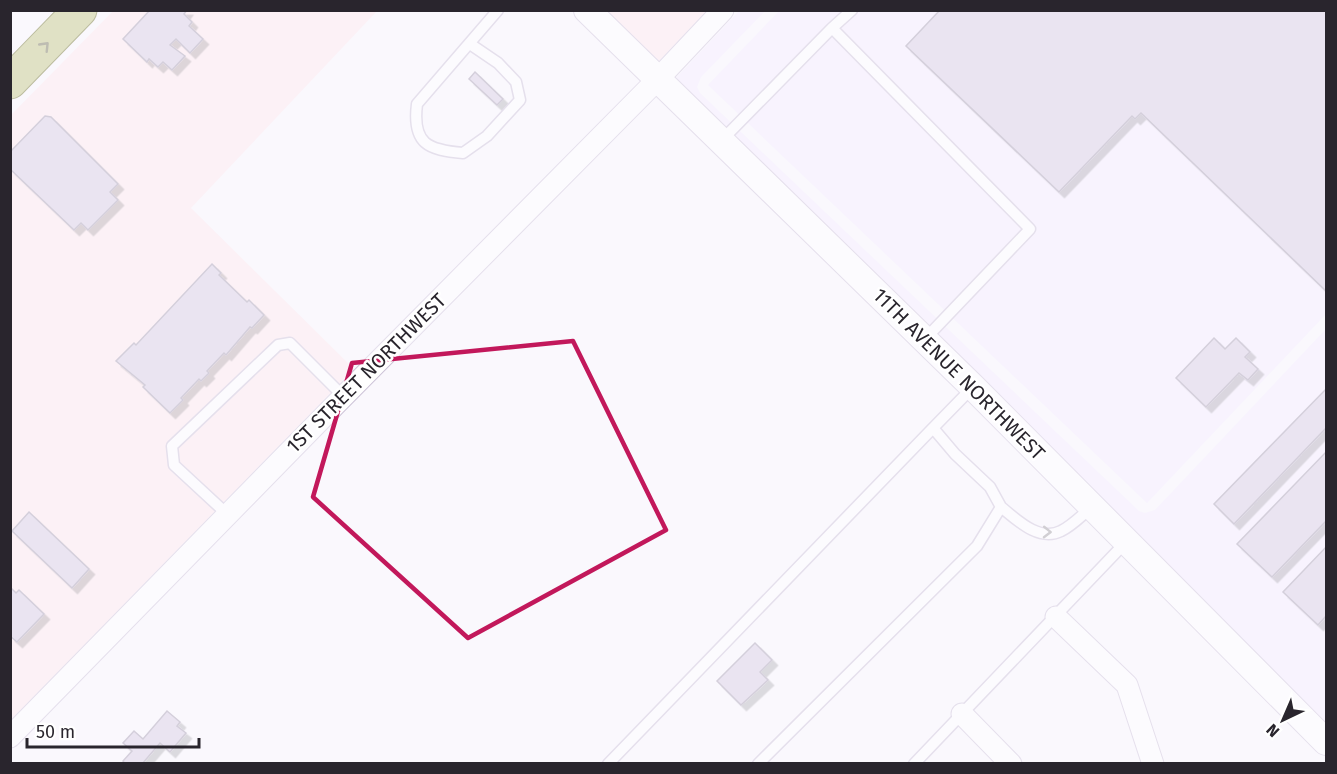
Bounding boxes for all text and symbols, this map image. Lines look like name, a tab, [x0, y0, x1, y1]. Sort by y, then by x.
one-way arrow	[38, 43, 49, 53]
street label: 11TH AVENUE NORTHWEST	[868, 283, 1050, 465]
street label: 1ST STREET NORTHWEST	[281, 288, 451, 458]
one-way arrow	[1043, 526, 1052, 538]
north arrow	[1253, 690, 1313, 750]
scale bar	[27, 711, 200, 749]
text: N	[1263, 720, 1283, 741]
text: 50 m	[36, 721, 75, 743]

